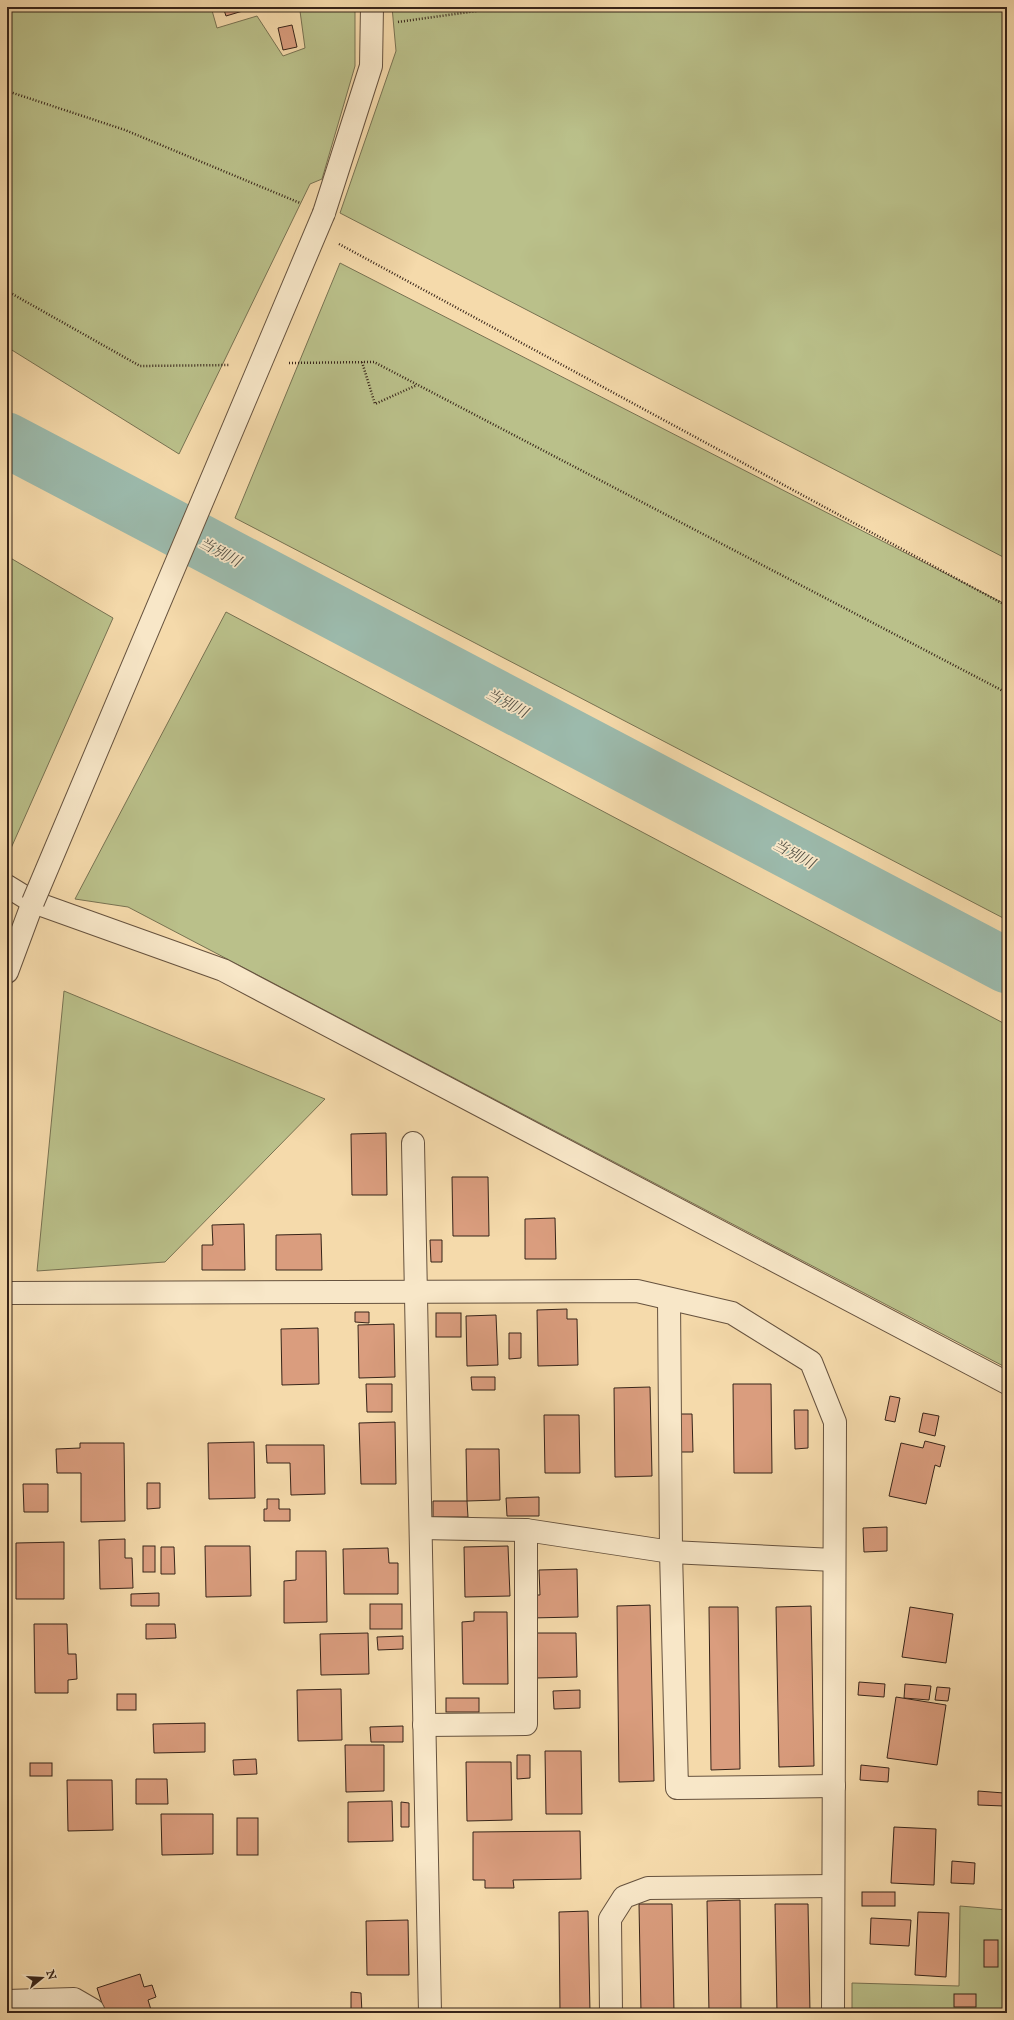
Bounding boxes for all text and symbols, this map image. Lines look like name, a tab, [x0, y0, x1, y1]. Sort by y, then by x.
water label: 当別川	[195, 533, 246, 572]
water label: 当別川	[482, 684, 533, 723]
water label: 当別川	[769, 835, 820, 874]
north arrow	[22, 1958, 62, 1998]
text: N	[42, 1968, 59, 1982]

